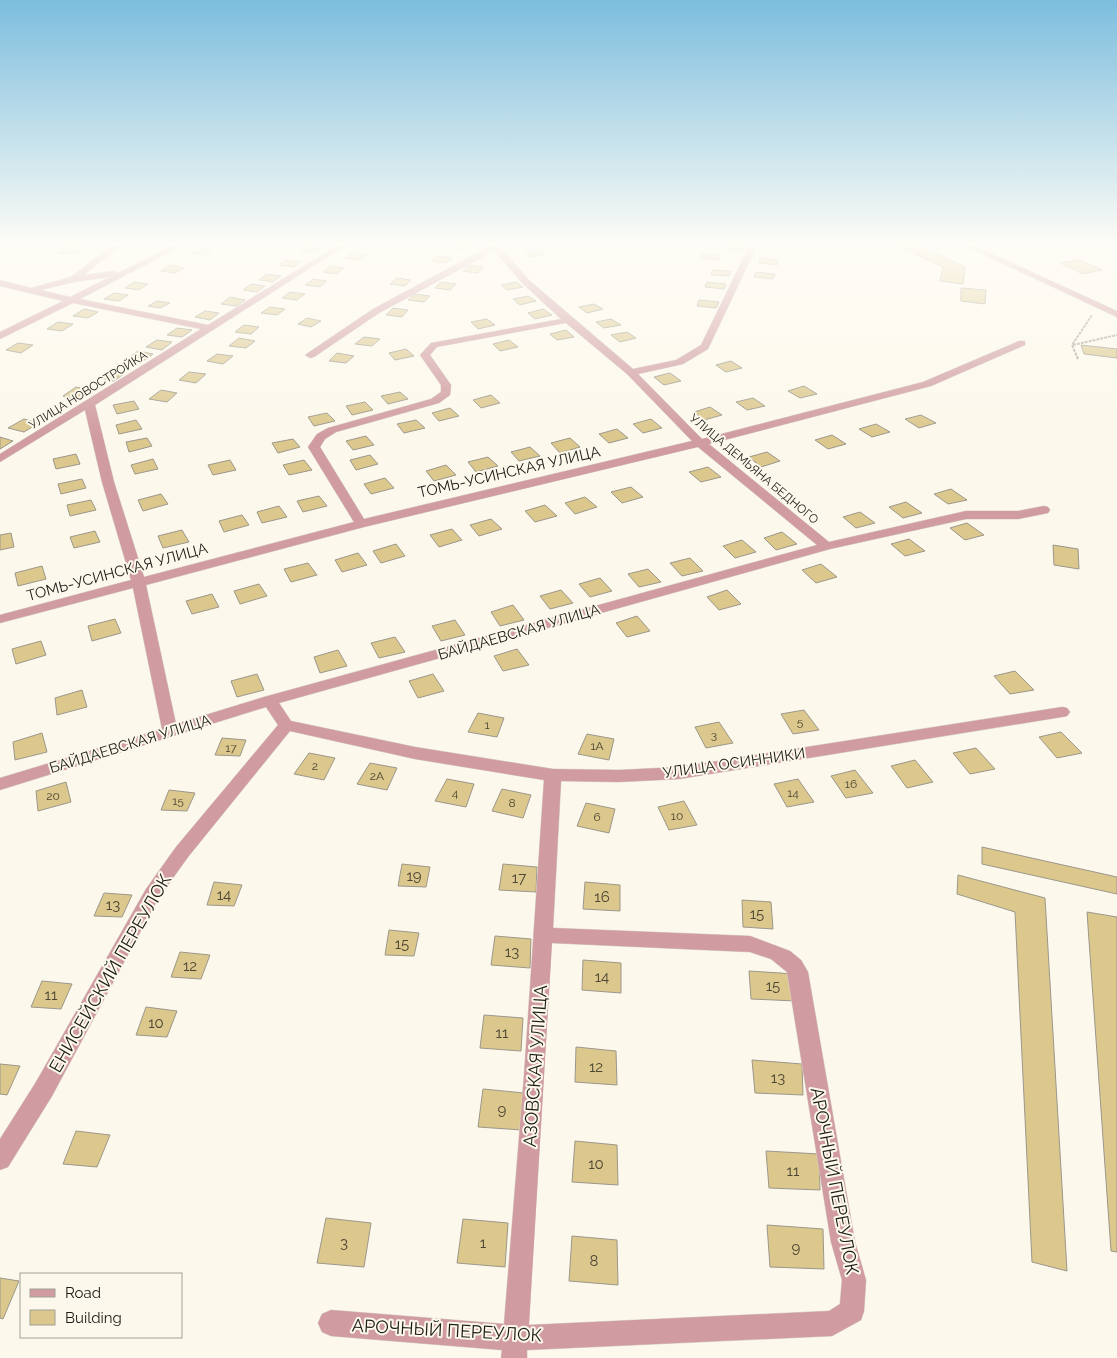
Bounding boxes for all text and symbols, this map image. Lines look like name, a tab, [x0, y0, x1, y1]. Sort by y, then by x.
street label: УЛИЦА НОВОСТРОЙКА	[26, 348, 150, 432]
street label: УЛИЦА ДЕМЬЯНА БЕДНОГО	[687, 411, 821, 527]
street label: ТОМЬ-УСИНСКАЯ УЛИЦА	[416, 442, 602, 502]
street label: ТОМЬ-УСИНСКАЯ УЛИЦА	[25, 539, 209, 605]
street label: БАЙДАЕВСКАЯ УЛИЦА	[436, 600, 602, 664]
street label: БАЙДАЕВСКАЯ УЛИЦА	[47, 711, 213, 777]
house number: 5	[797, 715, 804, 729]
house number: 1	[484, 718, 490, 732]
house number: 3	[711, 728, 717, 742]
house number: 1А	[590, 739, 604, 753]
house number: 17	[225, 741, 237, 755]
street label: УЛИЦА ОСИННИКИ	[662, 744, 806, 782]
house number: 2	[312, 759, 318, 773]
house number: 2А	[370, 769, 384, 783]
house number: 16	[845, 777, 857, 791]
house number: 4	[452, 786, 459, 800]
house number: 14	[787, 786, 799, 800]
house number: 20	[46, 789, 60, 803]
house number: 15	[172, 794, 184, 808]
house number: 8	[508, 796, 516, 810]
house number: 10	[671, 809, 683, 823]
house number: 6	[593, 810, 601, 824]
house number: 19	[406, 867, 422, 885]
house number: 17	[512, 869, 526, 887]
street label: ЕНИСЕЙСКИЙ ПЕРЕУЛОК	[44, 870, 176, 1076]
house number: 14	[217, 886, 231, 904]
house number: 16	[594, 888, 610, 906]
house number: 13	[106, 896, 120, 914]
house number: 15	[750, 905, 764, 923]
house number: 15	[395, 935, 409, 953]
house number: 13	[505, 943, 519, 961]
house number: 12	[183, 957, 197, 975]
house number: 14	[595, 968, 609, 986]
house number: 15	[766, 977, 780, 995]
street label: АЗОВСКАЯ УЛИЦА	[519, 984, 551, 1148]
house number: 11	[45, 986, 58, 1004]
house number: 10	[148, 1014, 164, 1032]
house number: 11	[496, 1024, 509, 1042]
house number: 12	[589, 1058, 603, 1076]
house number: 13	[771, 1069, 785, 1087]
street label: АРОЧНЫЙ ПЕРЕУЛОК	[807, 1086, 863, 1276]
house number: 9	[498, 1101, 507, 1119]
house number: 10	[588, 1155, 604, 1173]
house number: 11	[787, 1162, 800, 1180]
house number: 3	[340, 1234, 348, 1252]
house number: 1	[480, 1234, 487, 1252]
house number: 9	[792, 1239, 801, 1257]
house number: 8	[590, 1252, 599, 1270]
legend	[20, 1273, 182, 1338]
text: Road	[65, 1284, 101, 1302]
text: Building	[65, 1309, 122, 1327]
street label: АРОЧНЫЙ ПЕРЕУЛОК	[351, 1315, 543, 1345]

